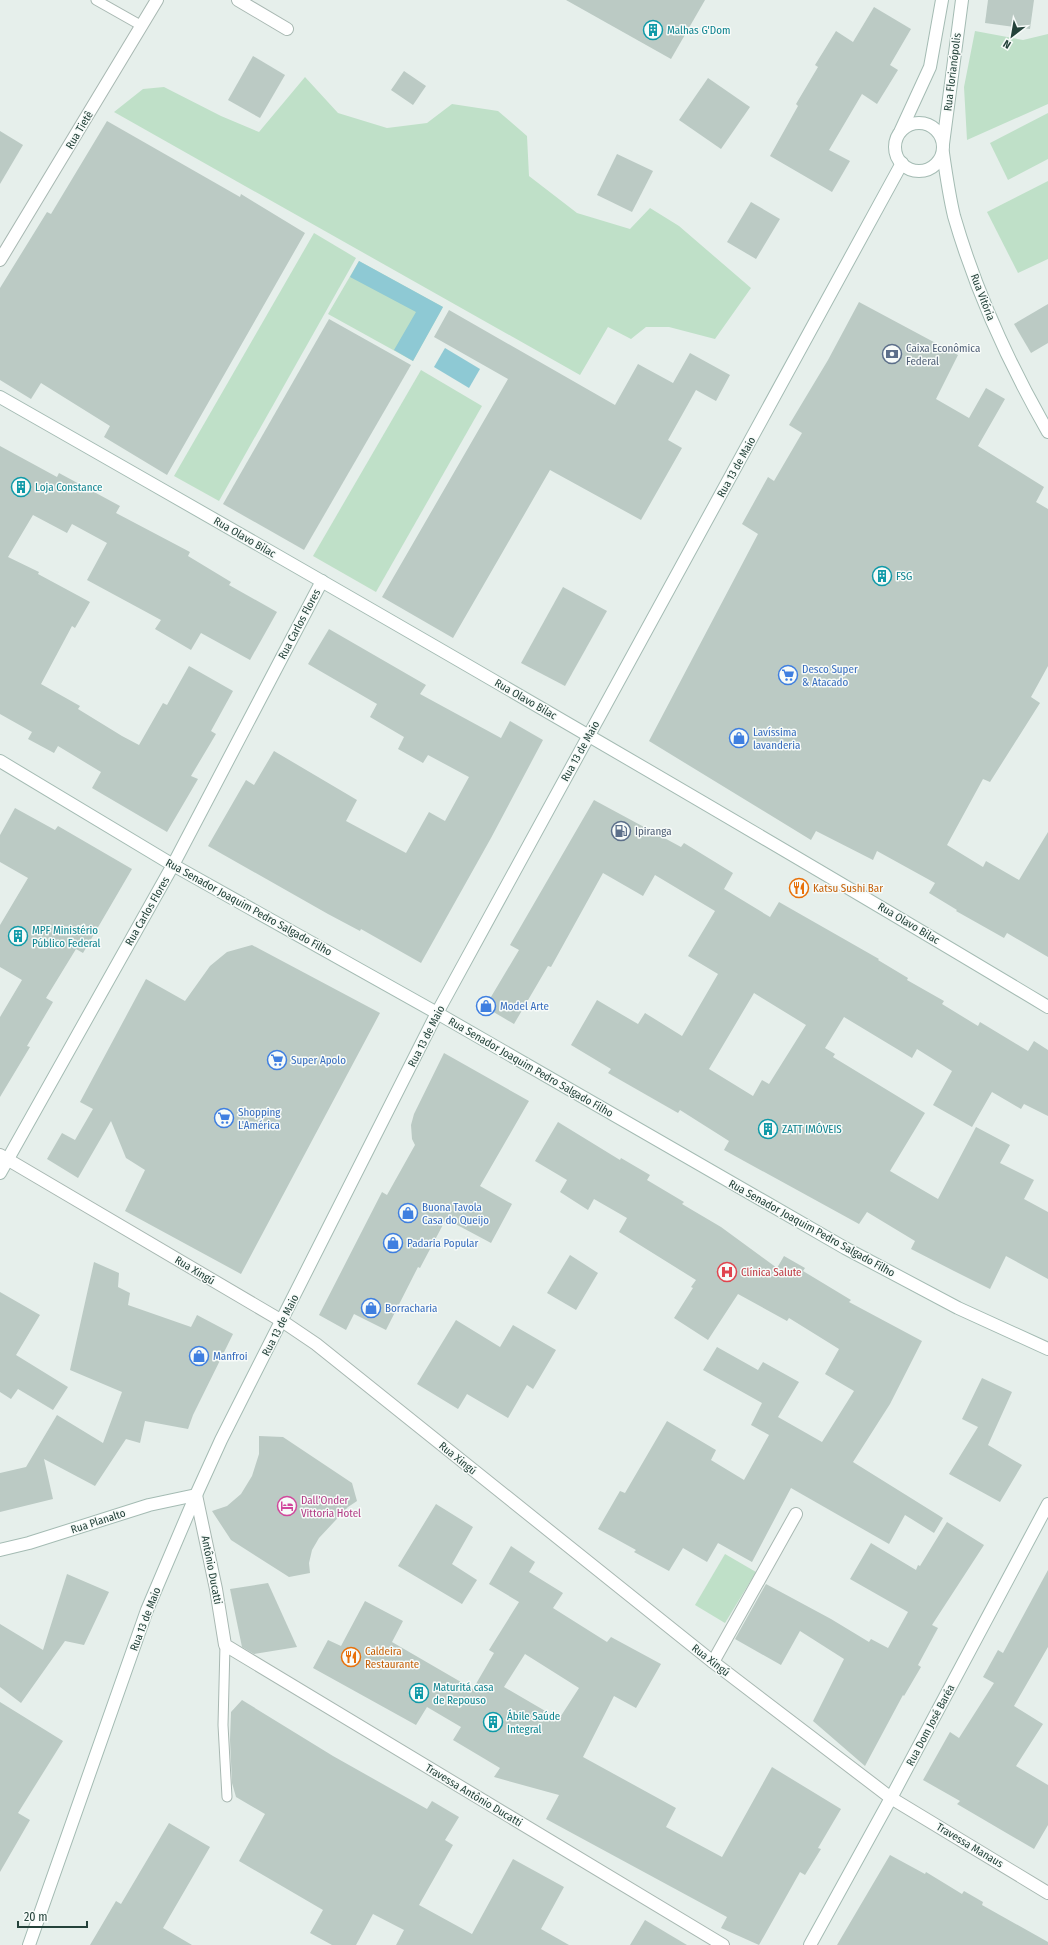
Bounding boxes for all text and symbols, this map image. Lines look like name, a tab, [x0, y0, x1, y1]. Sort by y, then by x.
north arrow	[992, 16, 1032, 56]
building icon: Malhas G'Dom	[642, 19, 664, 41]
place label: Malhas G'Dom	[667, 24, 730, 37]
street label: Rua Florianópolis	[941, 32, 964, 112]
text: N	[1001, 37, 1013, 51]
street label: Rua Tietê	[63, 109, 96, 152]
street label: Rua Vitória	[968, 272, 997, 323]
place label: Caixa Econômica Federal	[906, 342, 980, 368]
bank icon: Caixa Econômica Federal	[881, 343, 903, 365]
street label: Rua 13 de Maio	[714, 435, 759, 500]
building icon: Loja Constance	[10, 476, 32, 498]
place label: Loja Constance	[35, 481, 102, 494]
street label: Rua Olavo Bilac	[211, 514, 278, 561]
building icon: FSG	[871, 565, 893, 587]
place label: FSG	[896, 570, 912, 583]
street label: Rua Carlos Flores	[276, 587, 323, 661]
place label: Desco Super & Atacado	[802, 663, 858, 689]
supermarket icon: Desco Super & Atacado	[777, 664, 799, 686]
street label: Rua Olavo Bilac	[492, 676, 559, 723]
street label: Rua 13 de Maio	[558, 719, 603, 784]
place label: Lavíssima lavanderia	[753, 726, 800, 752]
shop icon: Lavíssima lavanderia	[728, 727, 750, 749]
fuel station icon: Ipiranga	[610, 820, 632, 842]
place label: Ipiranga	[635, 825, 672, 838]
street label: Rua Senador Joaquim Pedro Salgado Filho	[163, 856, 334, 959]
street label: Rua Carlos Flores	[122, 874, 173, 948]
restaurant icon: Katsu Sushi Bar	[788, 877, 810, 899]
place label: Katsu Sushi Bar	[813, 882, 883, 895]
street label: Rua Olavo Bilac	[876, 900, 942, 947]
place label: MPF Ministério Público Federal	[32, 924, 101, 950]
building icon: MPF Ministério Público Federal	[7, 925, 29, 947]
shop icon: Model Arte	[475, 995, 497, 1017]
place label: Model Arte	[500, 1000, 549, 1013]
street label: Rua 13 de Maio	[405, 1003, 448, 1069]
street label: Rua Senador Joaquim Pedro Salgado Filho	[446, 1015, 616, 1120]
supermarket icon: Super Apolo	[266, 1049, 288, 1071]
place label: Super Apolo	[291, 1054, 346, 1067]
place label: Shopping L'América	[238, 1106, 281, 1132]
supermarket icon: Shopping L'América	[213, 1107, 235, 1129]
building icon: ZATT IMÓVEIS	[757, 1118, 779, 1140]
place label: ZATT IMÓVEIS	[782, 1122, 842, 1136]
street label: Rua Senador Joaquim Pedro Salgado Filho	[726, 1177, 897, 1280]
place label: Buona Tavola Casa do Queijo	[422, 1201, 489, 1227]
shop icon: Buona Tavola Casa do Queijo	[397, 1202, 419, 1224]
shop icon: Padaria Popular	[382, 1232, 404, 1254]
place label: Padaria Popular	[407, 1237, 478, 1250]
street label: Rua Xingú	[172, 1253, 217, 1287]
hospital icon: Clínica Salute	[716, 1261, 738, 1283]
place label: Clínica Salute	[741, 1266, 802, 1279]
street label: Rua 13 de Maio	[259, 1292, 302, 1358]
shop icon: Borracharia	[360, 1297, 382, 1319]
place label: Borracharia	[385, 1302, 437, 1315]
shop icon: Manfroi	[188, 1345, 210, 1367]
place label: Manfroi	[213, 1350, 248, 1363]
street label: Rua Xingú	[436, 1439, 479, 1477]
place label: Dall’Onder Vittoria Hotel	[301, 1494, 361, 1520]
hotel icon: Dall’Onder Vittoria Hotel	[276, 1495, 298, 1517]
street label: Rua Planalto	[69, 1506, 127, 1536]
street label: Antônio Ducatti	[198, 1535, 225, 1606]
street label: Rua 13 de Maio	[127, 1585, 164, 1653]
street label: Rua Xingú	[689, 1642, 732, 1679]
place label: Caldeira Restaurante	[365, 1645, 419, 1671]
restaurant icon: Caldeira Restaurante	[340, 1646, 362, 1668]
place label: Maturitá casa de Repouso	[433, 1681, 494, 1707]
building icon: Maturitá casa de Repouso	[408, 1682, 430, 1704]
street label: Rua Dom José Baréa	[904, 1682, 957, 1768]
place label: Ábile Saúde Integral	[507, 1709, 560, 1736]
building icon: Ábile Saúde Integral	[482, 1711, 504, 1733]
street label: Travessa Antônio Ducatti	[423, 1761, 525, 1830]
street label: Travessa Manaus	[934, 1820, 1006, 1871]
scale bar	[18, 1903, 87, 1929]
text: 20 m	[24, 1910, 48, 1924]

